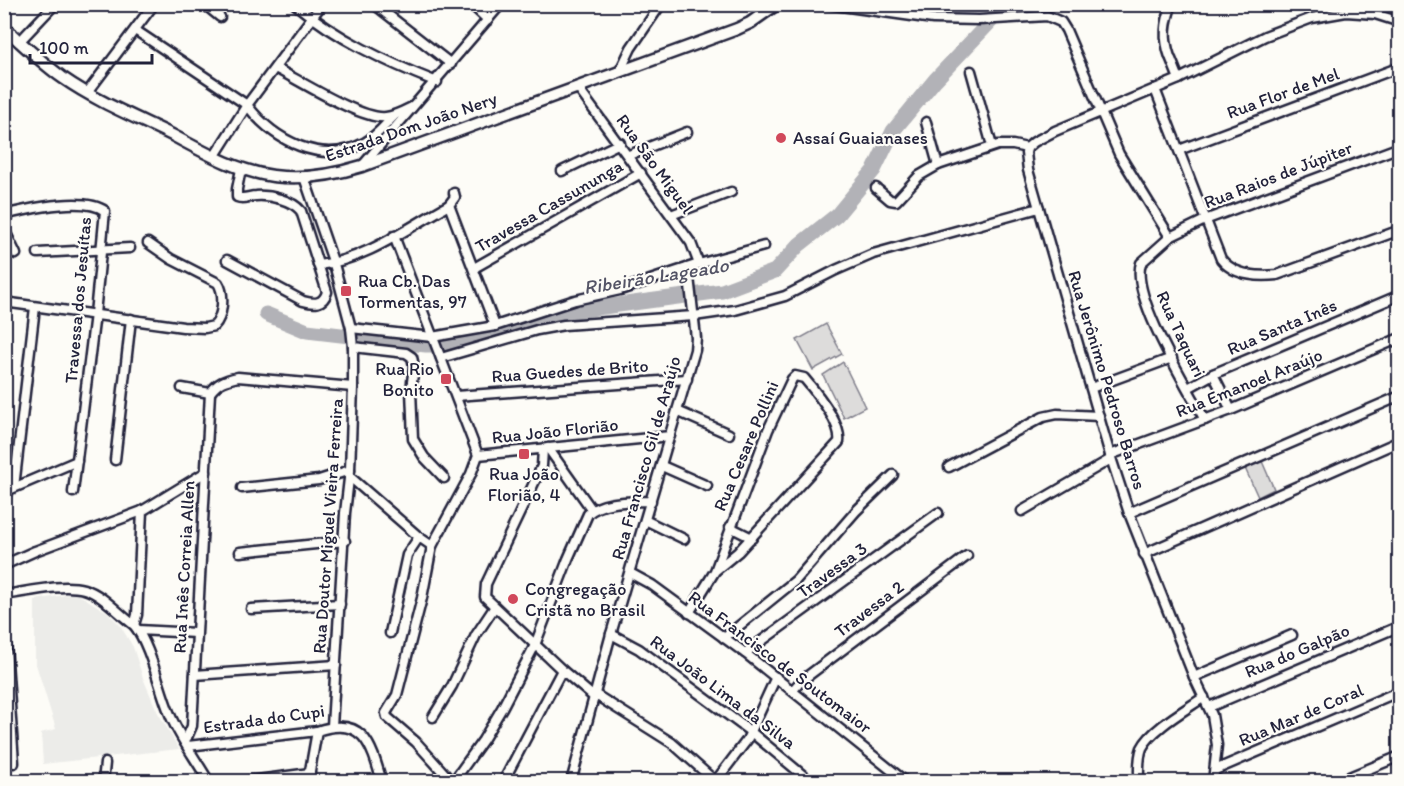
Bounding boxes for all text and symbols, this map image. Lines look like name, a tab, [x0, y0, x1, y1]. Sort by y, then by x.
scale bar	[30, 27, 152, 65]
text: 100 m	[39, 37, 89, 59]
street label: Rua Flor de Mel	[1224, 62, 1342, 124]
street label: Estrada Dom João Nery	[322, 87, 500, 167]
street label: Rua São Miguel	[611, 110, 699, 218]
place label: Assaí Guaianases	[793, 127, 928, 149]
marker: Assaí Guaianases	[774, 131, 788, 145]
street label: Rua Raios de Júpiter	[1201, 136, 1356, 213]
street label: Travessa Cassununga	[471, 154, 627, 257]
street label: Travessa dos Jesuítas	[60, 216, 96, 384]
water label: Ribeirão Lageado	[582, 253, 731, 299]
street label: Rua Jerônimo Pedroso Barros	[1063, 268, 1151, 492]
place label: Rua Cb. Das Tormentas, 97	[358, 270, 467, 313]
marker: Rua Cb. Das Tormentas, 97	[339, 284, 353, 298]
street label: Rua Taquari	[1151, 287, 1211, 381]
street label: Rua Santa Inês	[1224, 294, 1340, 360]
street label: Rua Emanoel Araújo	[1172, 344, 1326, 422]
street label: Rua Francisco Gil de Araújo	[606, 354, 686, 562]
street label: Rua Guedes de Brito	[491, 355, 649, 387]
place label: Rua Rio Bonito	[375, 358, 434, 401]
marker: Rua Rio Bonito	[439, 372, 453, 386]
street label: Rua Cesare Pollini	[709, 378, 783, 514]
street label: Rua Doutor Miguel Vieira Ferreira	[308, 397, 348, 654]
street label: Rua João Florião	[491, 413, 619, 449]
marker: Rua João Florião, 4	[517, 447, 531, 461]
place label: Rua João Florião, 4	[488, 463, 560, 506]
street label: Rua Inês Correia Allen	[168, 480, 200, 654]
street label: Travessa 3	[793, 537, 872, 603]
street label: Travessa 2	[830, 575, 908, 642]
place label: Congregação Cristã no Brasil	[525, 578, 645, 621]
street label: Rua Francisco de Soutomaior	[684, 586, 877, 739]
marker: Congregação Cristã no Brasil	[506, 592, 520, 606]
street label: Rua do Galpão	[1241, 619, 1353, 683]
street label: Rua João Lima da Silva	[646, 630, 801, 754]
street label: Rua Mar de Coral	[1235, 679, 1367, 751]
street label: Estrada do Cupi	[202, 700, 326, 738]

